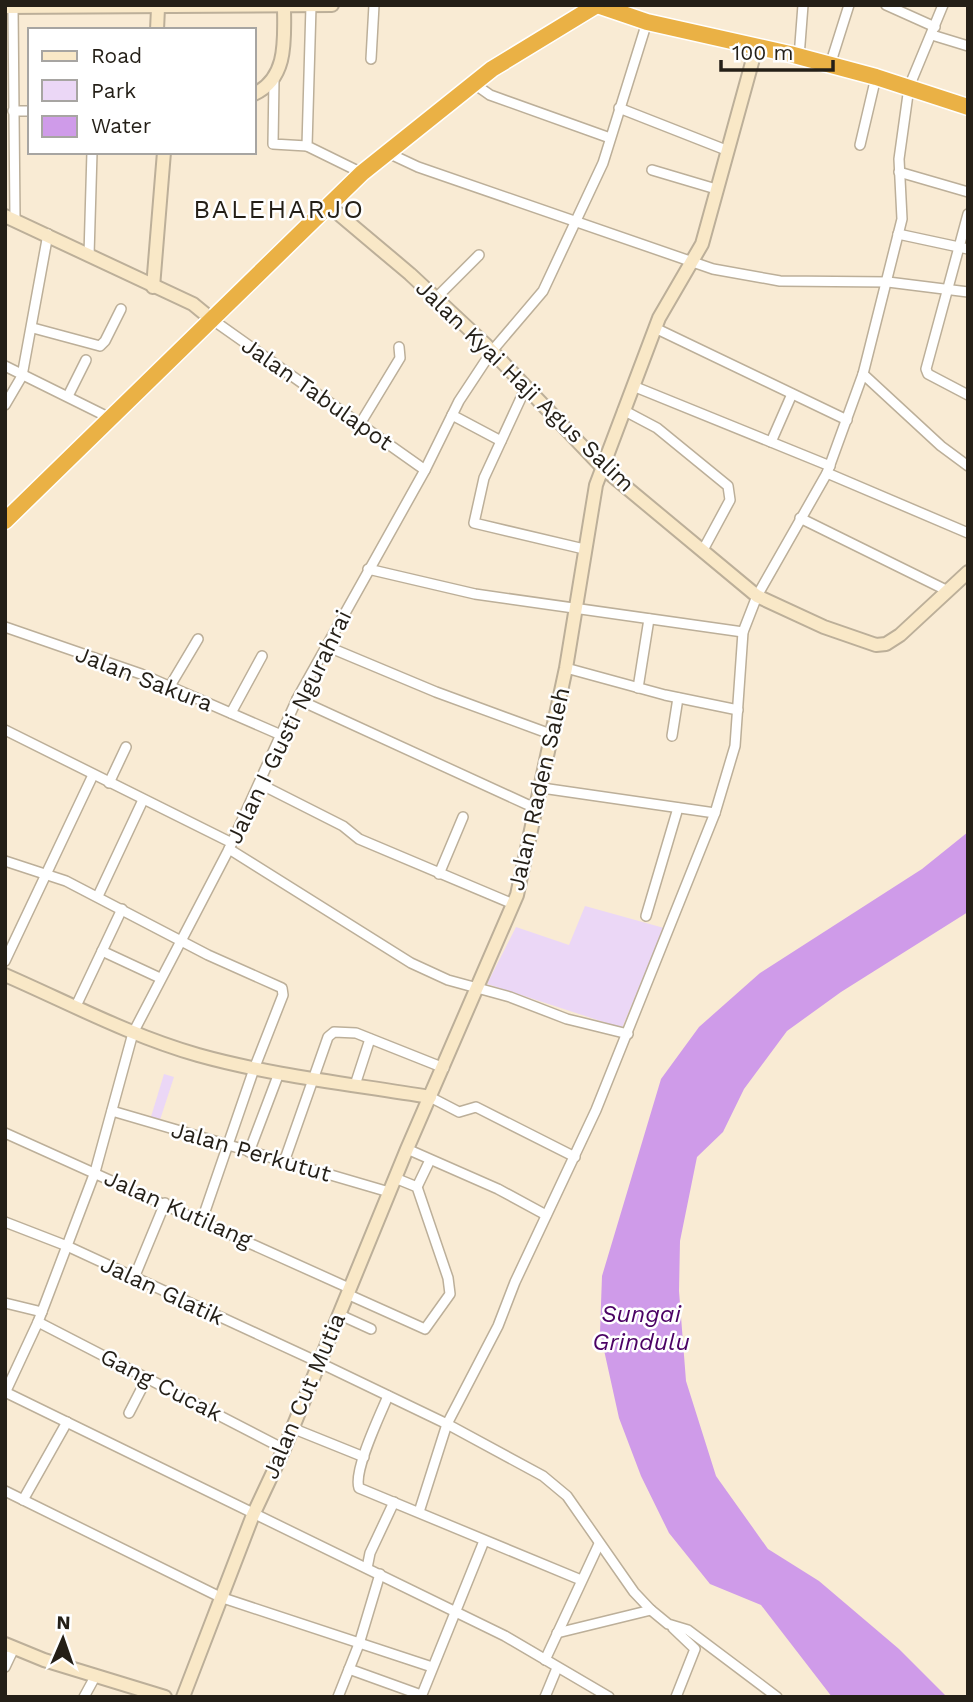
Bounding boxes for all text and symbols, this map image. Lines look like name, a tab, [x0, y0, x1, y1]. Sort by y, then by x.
legend	[28, 28, 256, 154]
scale bar	[721, 28, 833, 72]
text: 100 m	[732, 40, 794, 65]
text: Road	[91, 43, 142, 68]
text: Park	[91, 78, 136, 103]
text: Water	[91, 113, 152, 138]
district label: BALEHARJO	[193, 194, 365, 224]
street label: Jalan Kyai Haji Agus Salim	[410, 274, 640, 498]
street label: Jalan Tabulapot	[236, 332, 398, 456]
street label: Jalan I Gusti Ngurahrai	[221, 606, 357, 848]
street label: Jalan Sakura	[72, 640, 216, 718]
street label: Jalan Raden Saleh	[502, 685, 576, 893]
street label: Jalan Perkutut	[168, 1116, 334, 1188]
street label: Jalan Kutilang	[100, 1164, 257, 1254]
street label: Jalan Glatik	[96, 1251, 228, 1331]
water label: Sungai Grindulu	[592, 1300, 690, 1356]
street label: Jalan Cut Mutia	[257, 1309, 351, 1483]
street label: Gang Cucak	[96, 1343, 226, 1427]
north arrow	[28, 1604, 98, 1674]
text: N	[56, 1611, 71, 1634]

